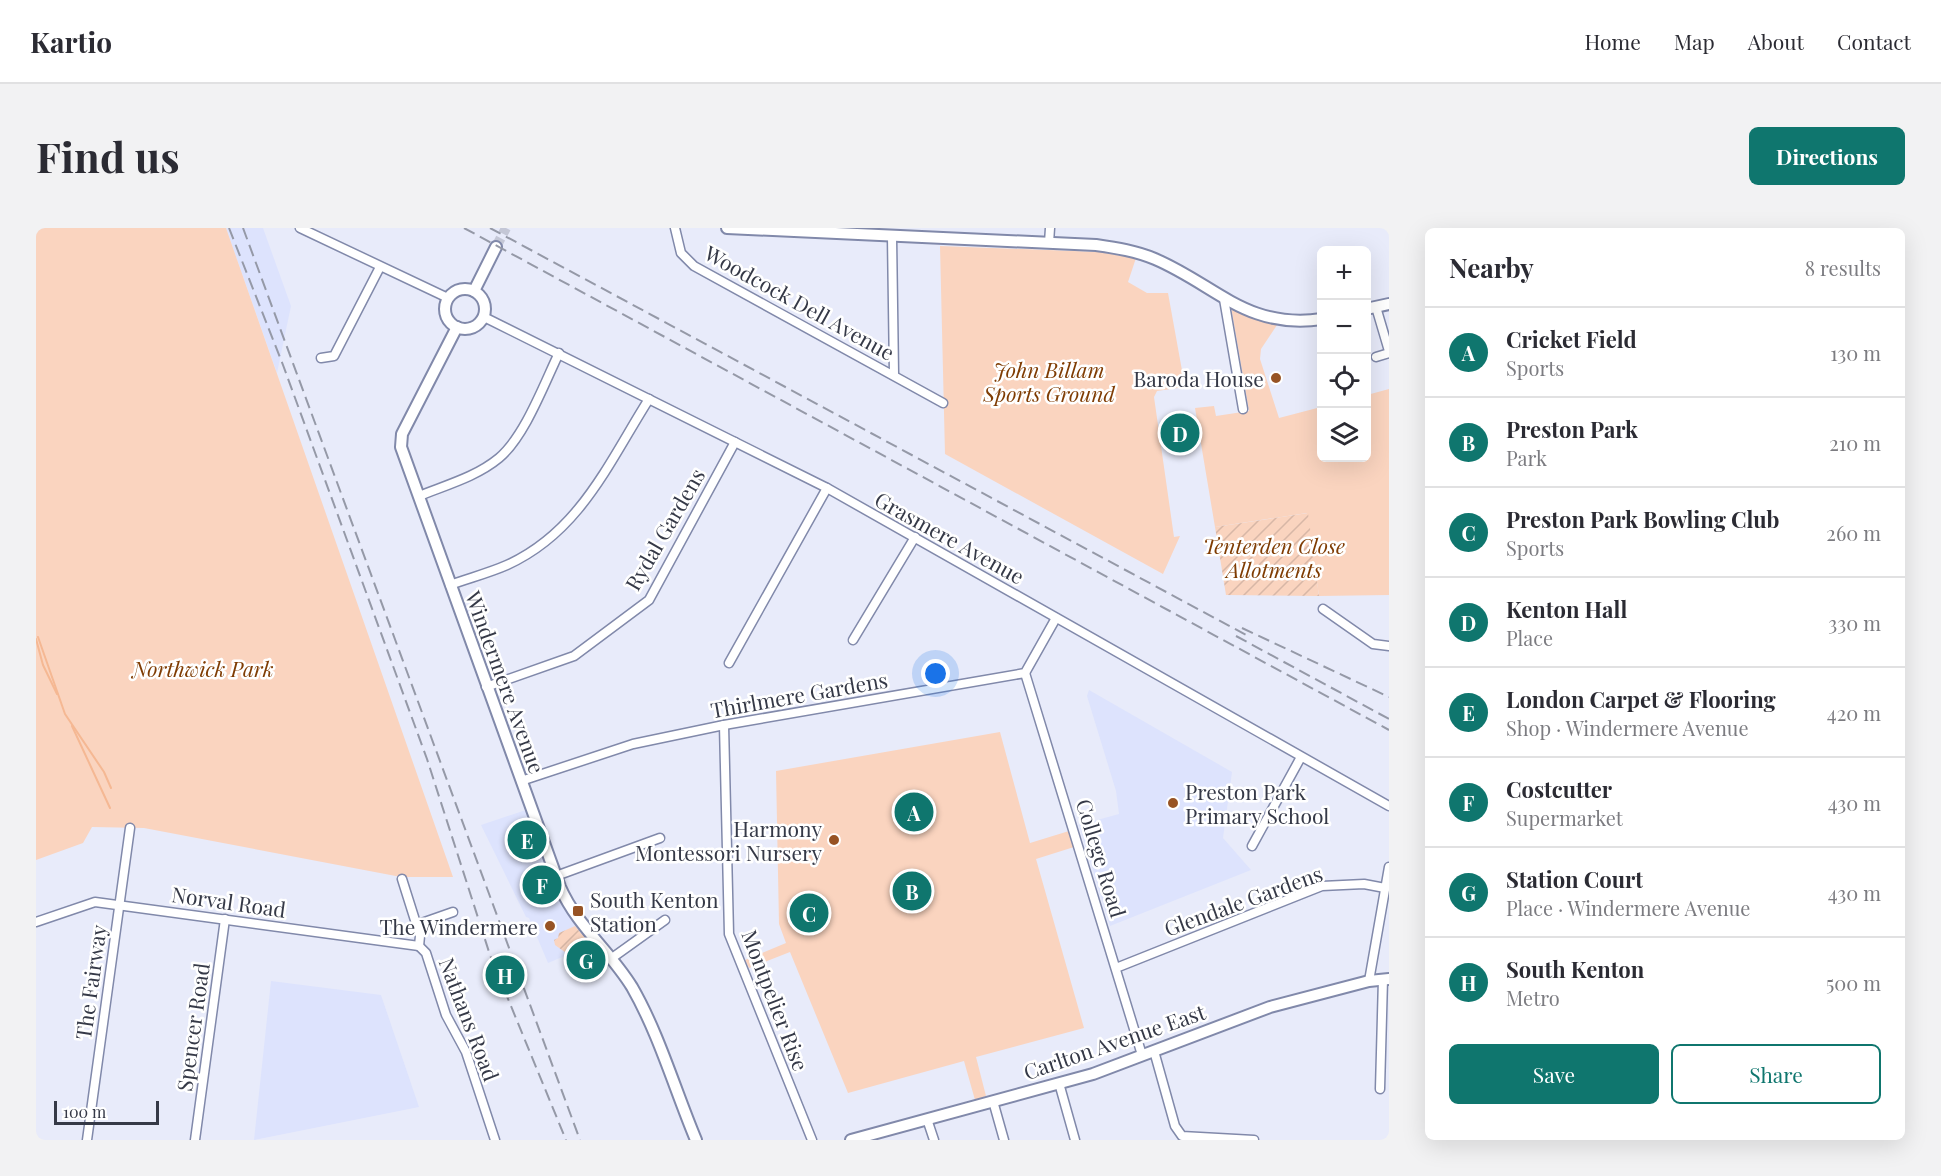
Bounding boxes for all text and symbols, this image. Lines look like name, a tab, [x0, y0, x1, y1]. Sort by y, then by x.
text: Kartio	[30, 23, 112, 60]
text: Home	[1585, 27, 1641, 55]
text: Map	[1674, 27, 1715, 55]
text: About	[1748, 27, 1804, 55]
text: Contact	[1837, 27, 1911, 55]
button: Directions	[1749, 127, 1905, 185]
text: Find us	[36, 128, 180, 184]
street label: Woodcock Dell Avenue	[699, 238, 900, 366]
map controls	[1317, 246, 1371, 462]
button: +	[1317, 246, 1371, 300]
text: Nearby	[1449, 250, 1534, 285]
text: 8 results	[1805, 254, 1881, 281]
button: −	[1317, 300, 1371, 354]
text: Cricket Field	[1506, 324, 1637, 354]
text: A	[1462, 339, 1475, 366]
text: 130 m	[1830, 339, 1881, 366]
button: locate	[1317, 354, 1371, 408]
text: Sports	[1506, 354, 1564, 381]
park label: John Billam Sports Ground	[982, 355, 1115, 407]
place label: Baroda House	[1133, 364, 1264, 392]
marker: Baroda House	[1269, 371, 1283, 385]
button: layers	[1317, 408, 1371, 462]
pin: D	[1160, 410, 1200, 456]
text: Preston Park	[1506, 414, 1638, 444]
text: B	[1462, 429, 1475, 456]
text: 210 m	[1829, 429, 1881, 456]
text: Park	[1506, 444, 1547, 471]
street label: Rydal Gardens	[618, 463, 710, 595]
street label: Grasmere Avenue	[870, 484, 1030, 590]
text: Preston Park Bowling Club	[1506, 504, 1780, 534]
text: C	[1461, 519, 1476, 546]
text: 260 m	[1826, 519, 1881, 546]
park label: Tenterden Close Allotments	[1203, 531, 1345, 583]
text: Sports	[1506, 534, 1564, 561]
street label: Windermere Avenue	[460, 586, 552, 777]
text: Kenton Hall	[1506, 594, 1627, 624]
text: D	[1461, 609, 1476, 636]
text: 330 m	[1828, 609, 1881, 636]
text: Place	[1506, 624, 1553, 651]
park label: Northwick Park	[130, 654, 274, 682]
your location	[921, 659, 950, 688]
street label: Thirlmere Gardens	[708, 665, 890, 723]
text: London Carpet & Flooring	[1506, 684, 1776, 714]
text: E	[1462, 699, 1475, 726]
text: 420 m	[1827, 699, 1881, 726]
text: Shop · Windermere Avenue	[1506, 714, 1749, 741]
text: Costcutter	[1506, 774, 1612, 804]
place label: Preston Park Primary School	[1185, 777, 1329, 829]
text: F	[1463, 789, 1474, 816]
text: 430 m	[1828, 789, 1881, 816]
pin: A	[894, 790, 934, 834]
street label: College Road	[1071, 795, 1133, 921]
marker: Preston Park Primary School	[1166, 796, 1180, 810]
text: Supermarket	[1506, 804, 1623, 831]
place label: Harmony Montessori Nursery	[635, 814, 822, 866]
pin: E	[508, 818, 546, 862]
marker: Harmony Montessori Nursery	[827, 833, 841, 847]
street label: Glendale Gardens	[1160, 858, 1326, 942]
pin: F	[522, 862, 562, 908]
text: Station Court	[1506, 864, 1643, 894]
pin: B	[892, 868, 932, 914]
street label: Norval Road	[170, 879, 288, 923]
text: G	[1461, 879, 1476, 906]
text: 430 m	[1828, 879, 1881, 906]
place label: South Kenton Station	[590, 885, 719, 937]
pin: C	[790, 890, 828, 936]
text: Place · Windermere Avenue	[1506, 894, 1750, 921]
marker: South Kenton Station	[571, 904, 585, 918]
place label: The Windermere	[379, 912, 538, 940]
marker: The Windermere	[543, 919, 557, 933]
street label: The Fairway	[68, 922, 112, 1041]
street label: Montpelier Rise	[736, 925, 816, 1075]
pin: G	[566, 938, 606, 982]
pin: H	[486, 952, 524, 998]
street label: Nathans Road	[434, 953, 506, 1085]
text: South Kenton	[1506, 954, 1644, 984]
street label: Spencer Road	[169, 961, 215, 1093]
text: H	[1461, 969, 1477, 996]
text: 500 m	[1826, 969, 1881, 996]
text: Metro	[1506, 984, 1560, 1011]
street label: Carlton Avenue East	[1019, 997, 1209, 1085]
button: Save	[1449, 1044, 1659, 1104]
button: Share	[1671, 1044, 1881, 1104]
scale bar	[54, 1098, 159, 1126]
text: 100 m	[63, 1101, 106, 1122]

